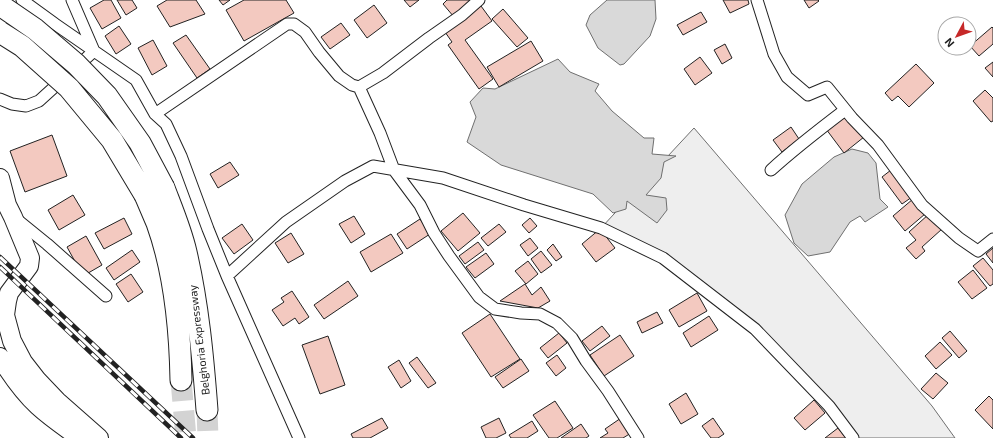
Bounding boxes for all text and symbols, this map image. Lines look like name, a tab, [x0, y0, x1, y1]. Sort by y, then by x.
north arrow	[937, 16, 977, 56]
text: N	[942, 36, 957, 50]
street label: Belghoria Expressway	[185, 284, 212, 396]

